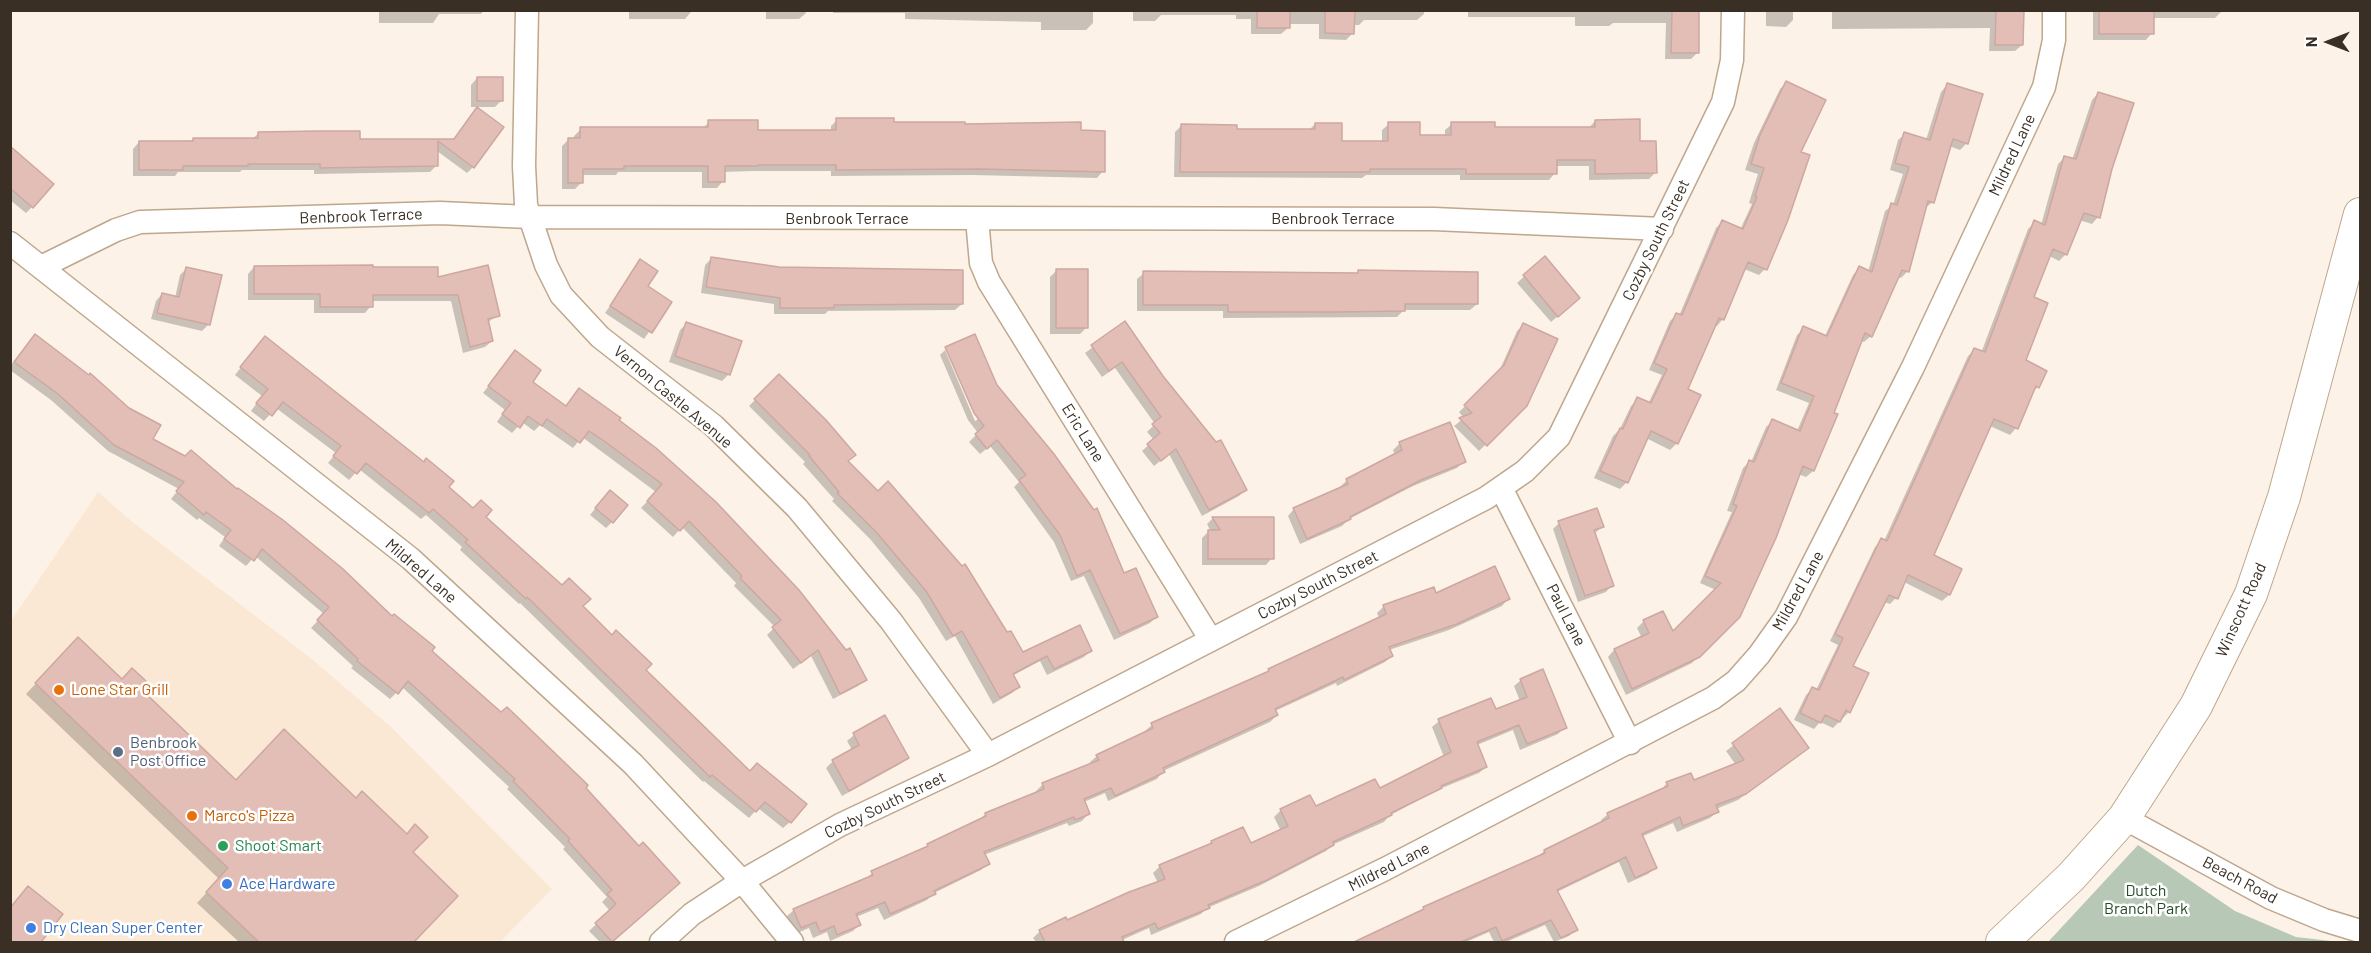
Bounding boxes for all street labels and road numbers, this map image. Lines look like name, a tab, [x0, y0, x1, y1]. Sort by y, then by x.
street label: Mildred Lane	[1985, 111, 2039, 199]
street label: Cozby South Street	[1618, 176, 1694, 304]
street label: Benbrook Terrace	[299, 204, 423, 228]
street label: Benbrook Terrace	[785, 209, 909, 229]
street label: Benbrook Terrace	[1271, 209, 1395, 229]
street label: Vernon Castle Avenue	[610, 342, 736, 452]
street label: Eric Lane	[1058, 400, 1108, 466]
street label: Mildred Lane	[381, 535, 461, 607]
street label: Cozby South Street	[1255, 546, 1381, 624]
street label: Mildred Lane	[1768, 548, 1828, 634]
street label: Winscott Road	[2212, 560, 2270, 660]
street label: Paul Lane	[1542, 581, 1590, 649]
street label: Cozby South Street	[821, 767, 949, 843]
street label: Mildred Lane	[1345, 838, 1433, 896]
street label: Beach Road	[2199, 852, 2281, 908]

